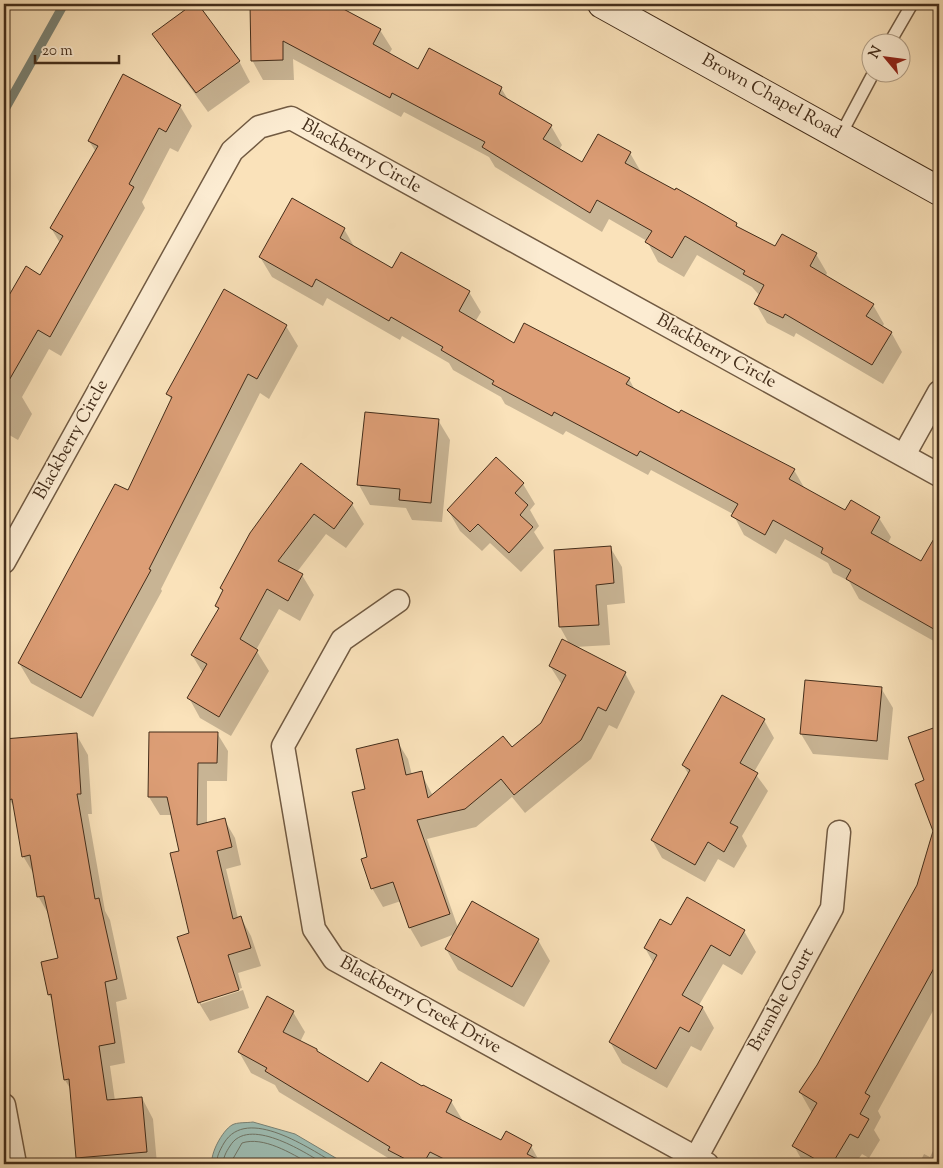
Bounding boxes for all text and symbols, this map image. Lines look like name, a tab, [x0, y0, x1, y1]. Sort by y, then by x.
scale bar	[35, 32, 119, 64]
north arrow	[860, 32, 910, 82]
text: 20 m	[42, 41, 73, 62]
text: N	[865, 43, 888, 62]
street label: Brown Chapel Road	[696, 48, 846, 146]
street label: Blackberry Circle	[296, 113, 426, 201]
street label: Blackberry Circle	[651, 308, 781, 396]
street label: Blackberry Circle	[28, 375, 116, 505]
street label: Bramble Court	[743, 943, 821, 1057]
street label: Blackberry Creek Drive	[334, 951, 506, 1061]

